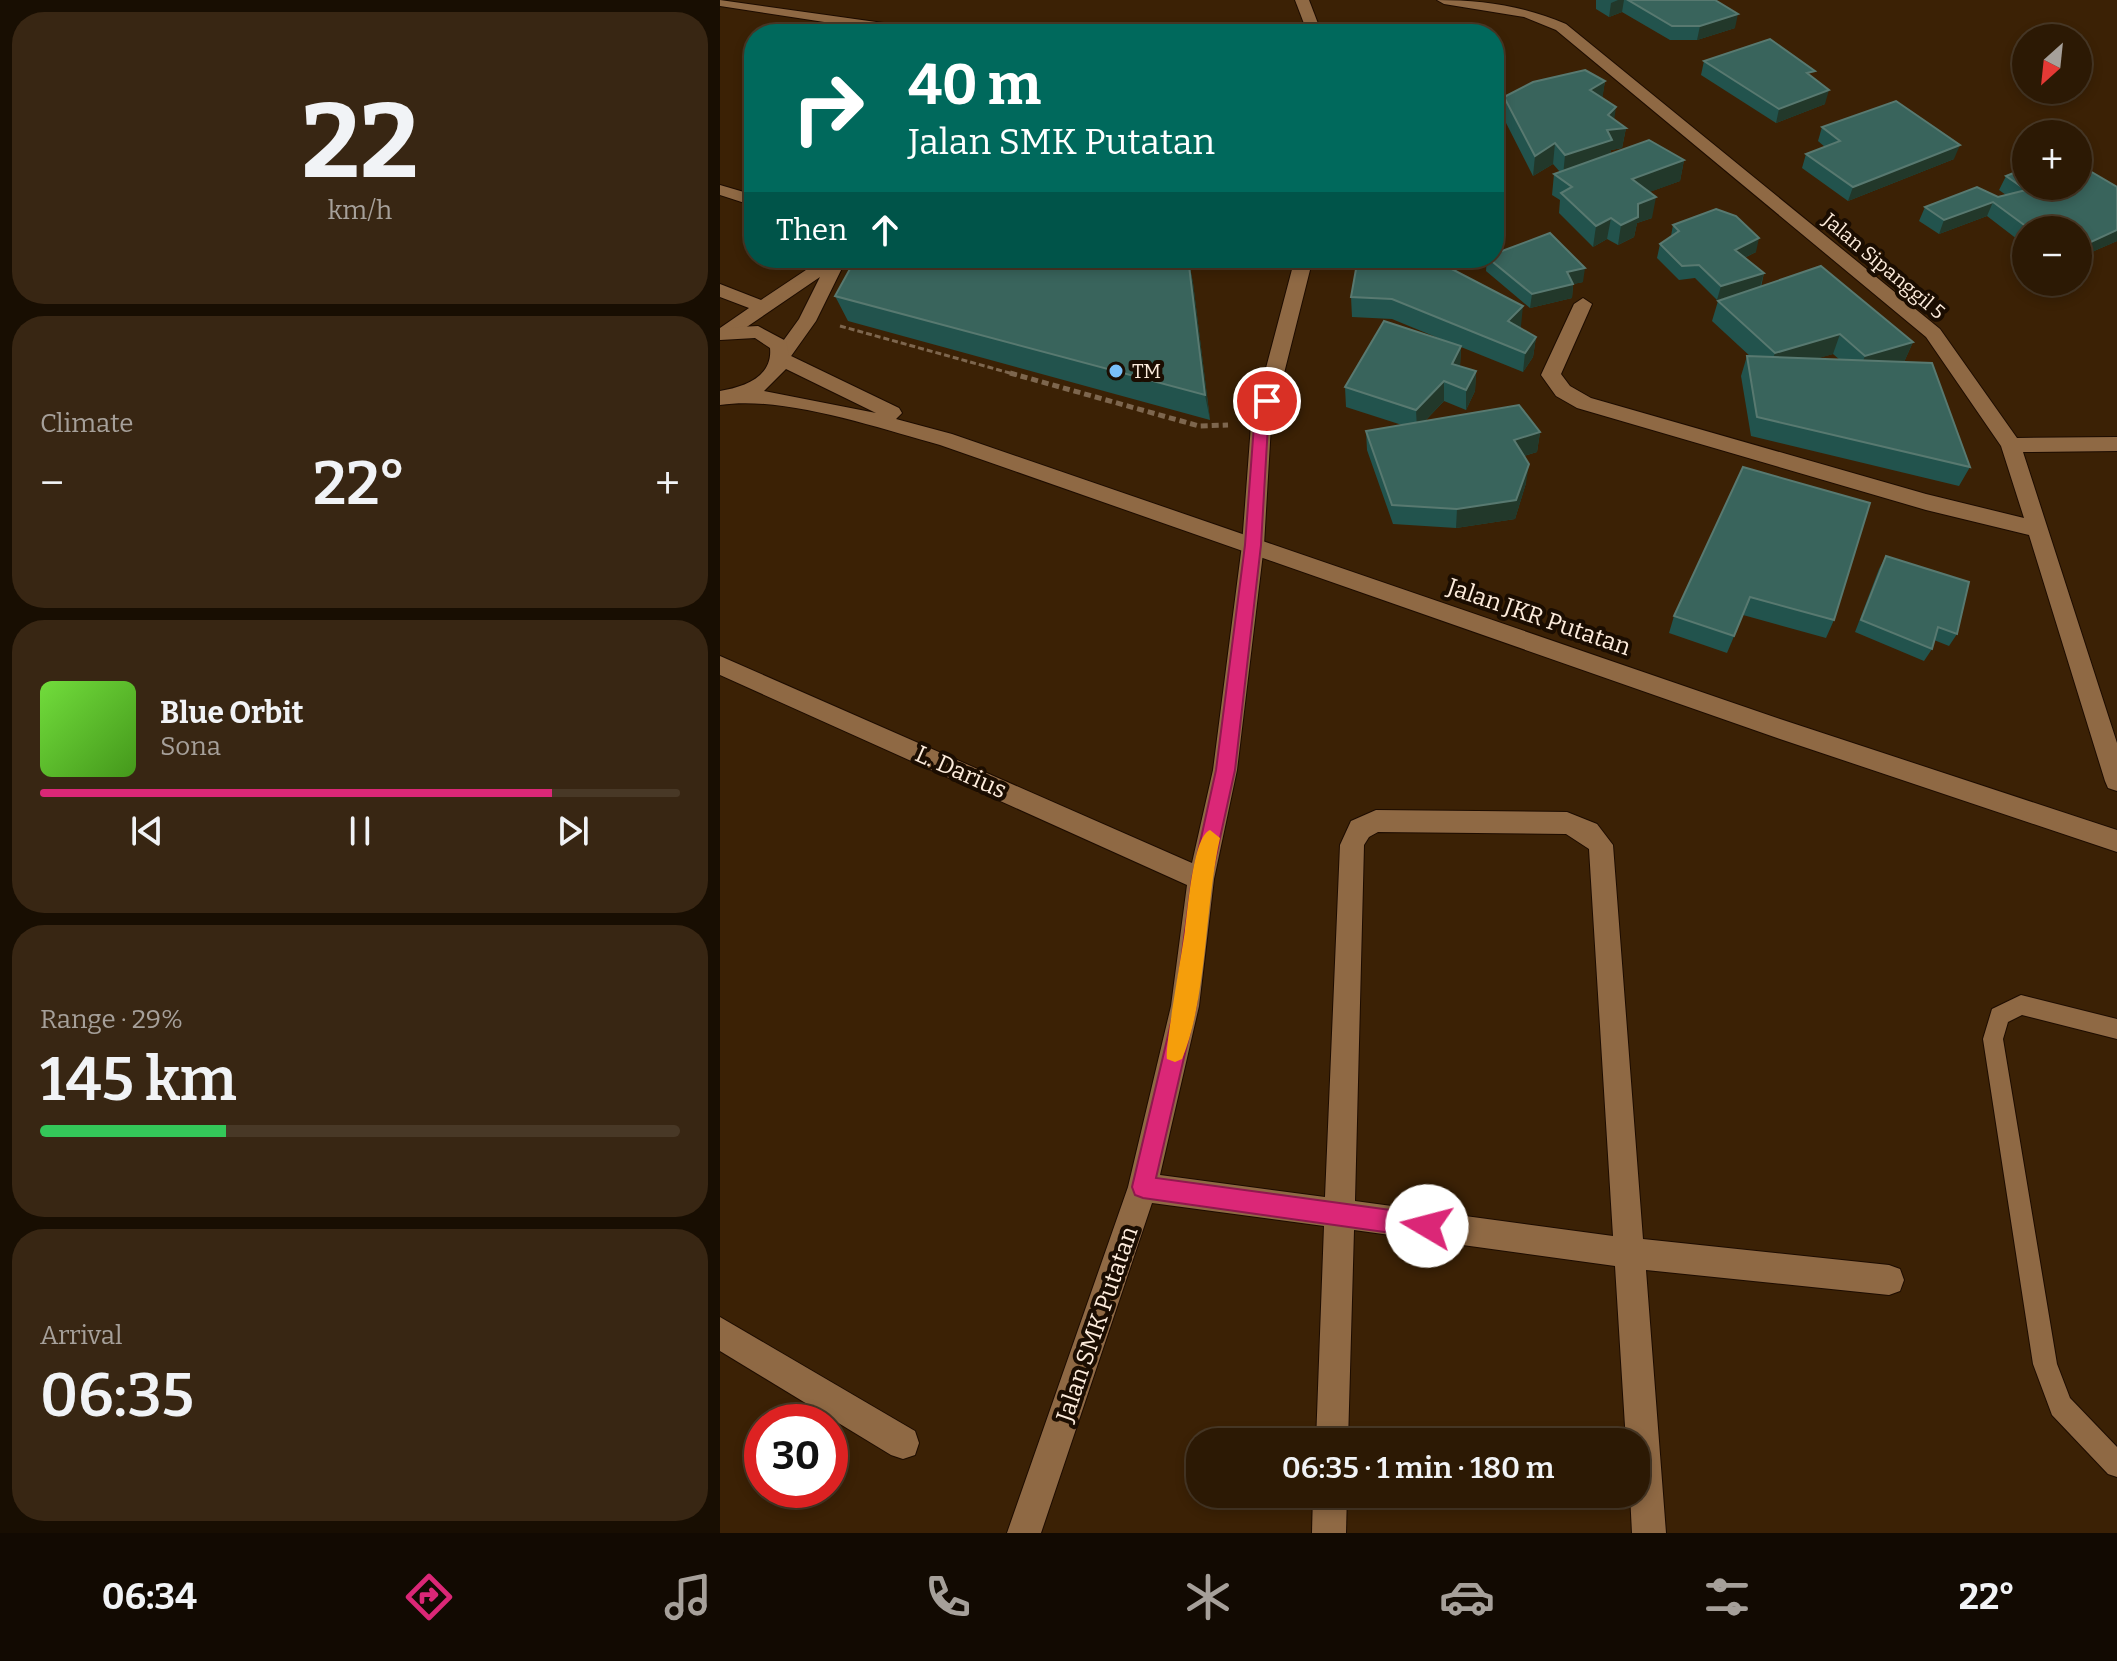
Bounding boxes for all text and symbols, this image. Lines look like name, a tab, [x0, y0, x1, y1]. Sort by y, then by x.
north arrow	[2012, 24, 2092, 104]
map controls	[2012, 24, 2092, 296]
text: 40 m	[908, 52, 1041, 119]
icon: right	[776, 56, 880, 160]
text: 22	[301, 80, 419, 205]
text: Jalan SMK Putatan	[908, 120, 1215, 164]
button: +	[2012, 120, 2092, 200]
text: km/h	[328, 195, 392, 226]
street label: Jalan Sipanggil 5	[1817, 207, 1950, 324]
icon: ahead	[863, 208, 907, 252]
text: Then	[776, 212, 847, 248]
button: −	[2012, 216, 2092, 296]
place label: TM	[1132, 359, 1161, 383]
marker: TM	[1107, 362, 1125, 380]
pin	[1233, 367, 1301, 435]
icon: arrive	[1245, 379, 1289, 423]
text: Climate	[40, 408, 134, 439]
text: 22°	[313, 448, 406, 520]
text: −	[40, 457, 64, 510]
text: +	[655, 457, 680, 510]
street label: Jalan JKR Putatan	[1443, 572, 1634, 661]
text: Blue Orbit	[160, 695, 304, 731]
text: Sona	[160, 731, 221, 762]
street label: L. Darius	[911, 740, 1011, 804]
icon: previous	[125, 809, 169, 853]
icon: pause	[338, 809, 382, 853]
icon: next	[551, 809, 595, 853]
text: Range · 29%	[40, 1004, 183, 1035]
text: 145 km	[40, 1044, 237, 1116]
position arrow	[1385, 1184, 1469, 1268]
street label: Jalan SMK Putatan	[1050, 1223, 1144, 1426]
text: Arrival	[40, 1320, 122, 1351]
text: 06:35	[40, 1360, 194, 1432]
speed limit sign: 30	[744, 1404, 848, 1508]
text: 06:35 · 1 min · 180 m	[1282, 1450, 1554, 1486]
icon: directions	[401, 1569, 457, 1625]
icon: music	[660, 1569, 716, 1625]
icon: phone	[920, 1569, 976, 1625]
icon: climate	[1180, 1569, 1236, 1625]
icon: car	[1439, 1569, 1495, 1625]
icon: filters	[1699, 1569, 1755, 1625]
text: 06:34	[102, 1575, 197, 1619]
text: 22°	[1959, 1575, 2015, 1619]

